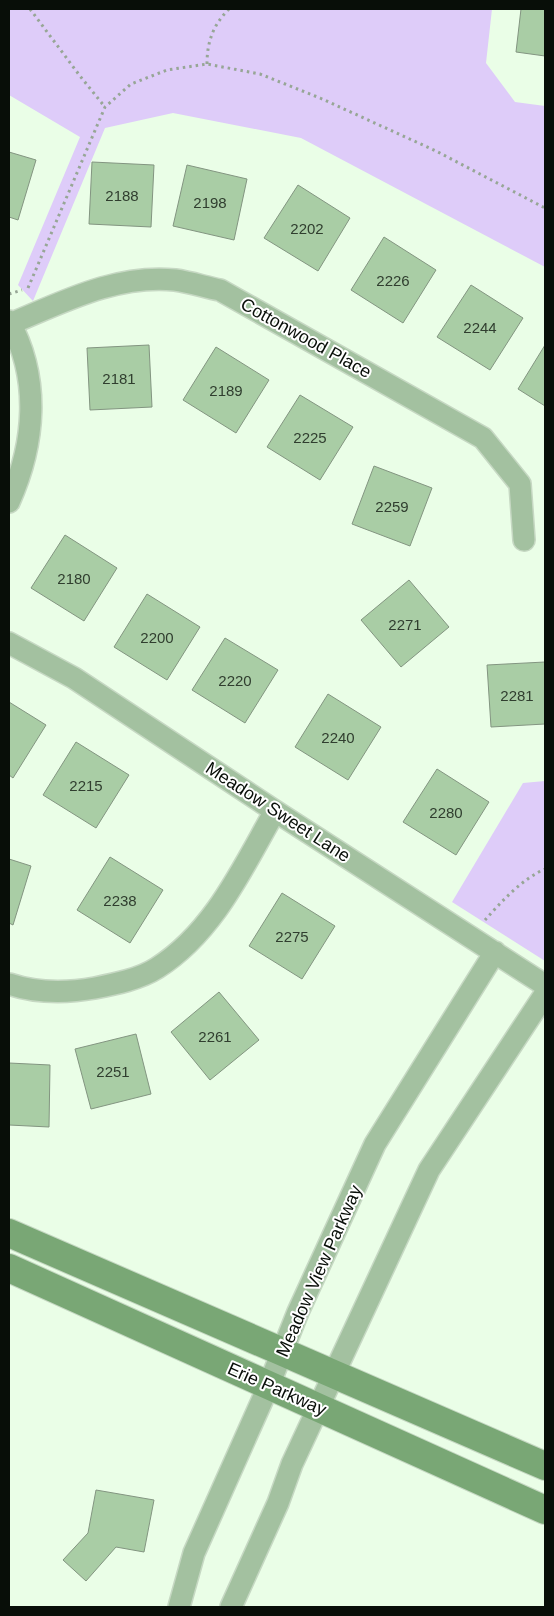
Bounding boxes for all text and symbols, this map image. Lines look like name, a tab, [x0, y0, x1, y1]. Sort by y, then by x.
house number: 2188	[105, 187, 139, 204]
house number: 2198	[193, 194, 227, 211]
house number: 2202	[290, 220, 324, 237]
house number: 2226	[376, 272, 410, 289]
street label: Cottonwood Place	[237, 294, 375, 382]
house number: 2244	[463, 319, 497, 336]
house number: 2181	[102, 370, 136, 387]
house number: 2189	[209, 382, 243, 399]
house number: 2225	[293, 429, 327, 446]
house number: 2259	[375, 498, 409, 515]
house number: 2180	[57, 570, 91, 587]
house number: 2271	[388, 616, 422, 633]
house number: 2200	[140, 629, 174, 646]
house number: 2220	[218, 672, 252, 689]
house number: 2281	[500, 687, 534, 704]
house number: 2240	[321, 729, 355, 746]
street label: Meadow Sweet Lane	[202, 758, 354, 866]
house number: 2215	[69, 777, 103, 794]
house number: 2280	[429, 804, 463, 821]
house number: 2238	[103, 892, 137, 909]
house number: 2275	[275, 928, 309, 945]
house number: 2261	[198, 1028, 232, 1045]
house number: 2251	[96, 1063, 130, 1080]
street label: Meadow View Parkway	[272, 1182, 366, 1360]
street label: Erie Parkway	[225, 1358, 329, 1420]

